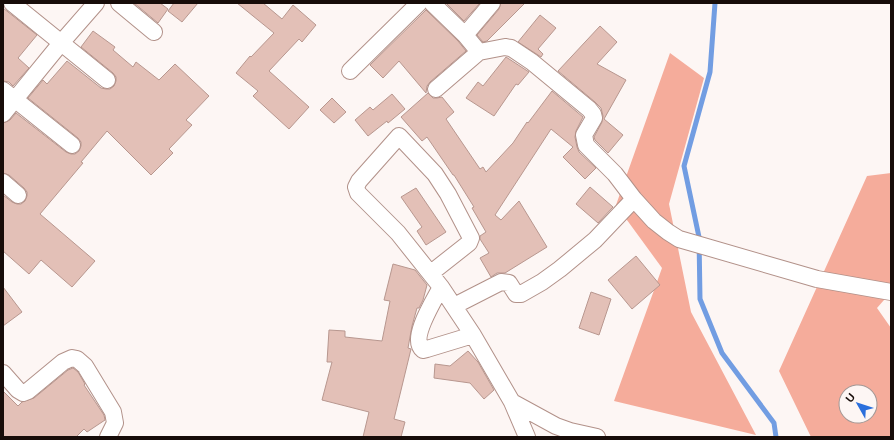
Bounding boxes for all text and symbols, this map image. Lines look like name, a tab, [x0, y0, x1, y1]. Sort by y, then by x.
north arrow	[838, 384, 878, 424]
text: U	[843, 391, 857, 405]

